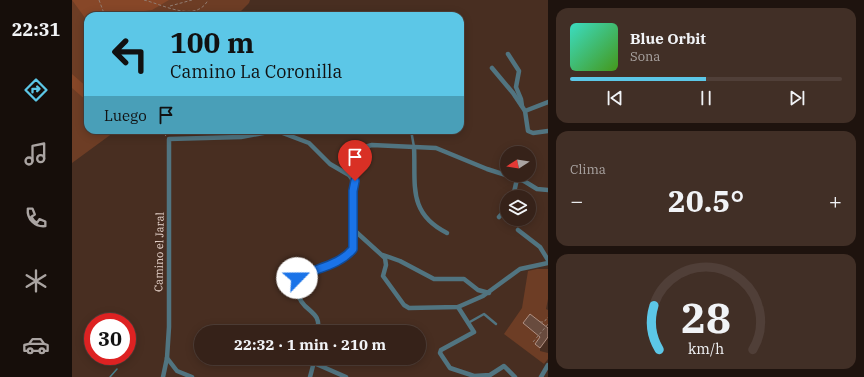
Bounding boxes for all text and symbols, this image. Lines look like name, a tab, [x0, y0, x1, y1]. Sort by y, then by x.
text: 22:31	[12, 18, 60, 41]
text: 100 m	[170, 24, 254, 61]
icon: left	[104, 28, 156, 80]
text: Blue Orbit	[630, 29, 706, 48]
text: Sona	[630, 48, 660, 65]
text: Camino La Coronilla	[170, 60, 342, 83]
icon: directions	[22, 76, 50, 104]
icon: previous	[604, 87, 626, 109]
icon: pause	[695, 87, 717, 109]
icon: next	[786, 87, 808, 109]
icon: arrive	[155, 104, 177, 126]
text: Luego	[104, 106, 147, 125]
icon: music	[22, 140, 50, 168]
pin	[338, 140, 372, 181]
icon: arrive	[344, 146, 366, 168]
north arrow	[500, 146, 536, 182]
map controls	[500, 146, 536, 226]
text: Clima	[570, 161, 606, 178]
text: 20.5°	[668, 181, 744, 220]
text: −	[570, 186, 583, 215]
text: +	[829, 186, 842, 215]
button: layers	[500, 190, 536, 226]
icon: phone	[22, 204, 50, 232]
street label: Camino el Jaral	[151, 212, 167, 292]
position arrow	[276, 257, 318, 299]
icon: climate	[22, 267, 50, 295]
text: 28	[681, 289, 731, 343]
speed limit sign: 30	[84, 313, 136, 365]
icon: car	[22, 331, 50, 359]
text: 22:32 · 1 min · 210 m	[234, 335, 386, 354]
text: km/h	[688, 338, 724, 357]

